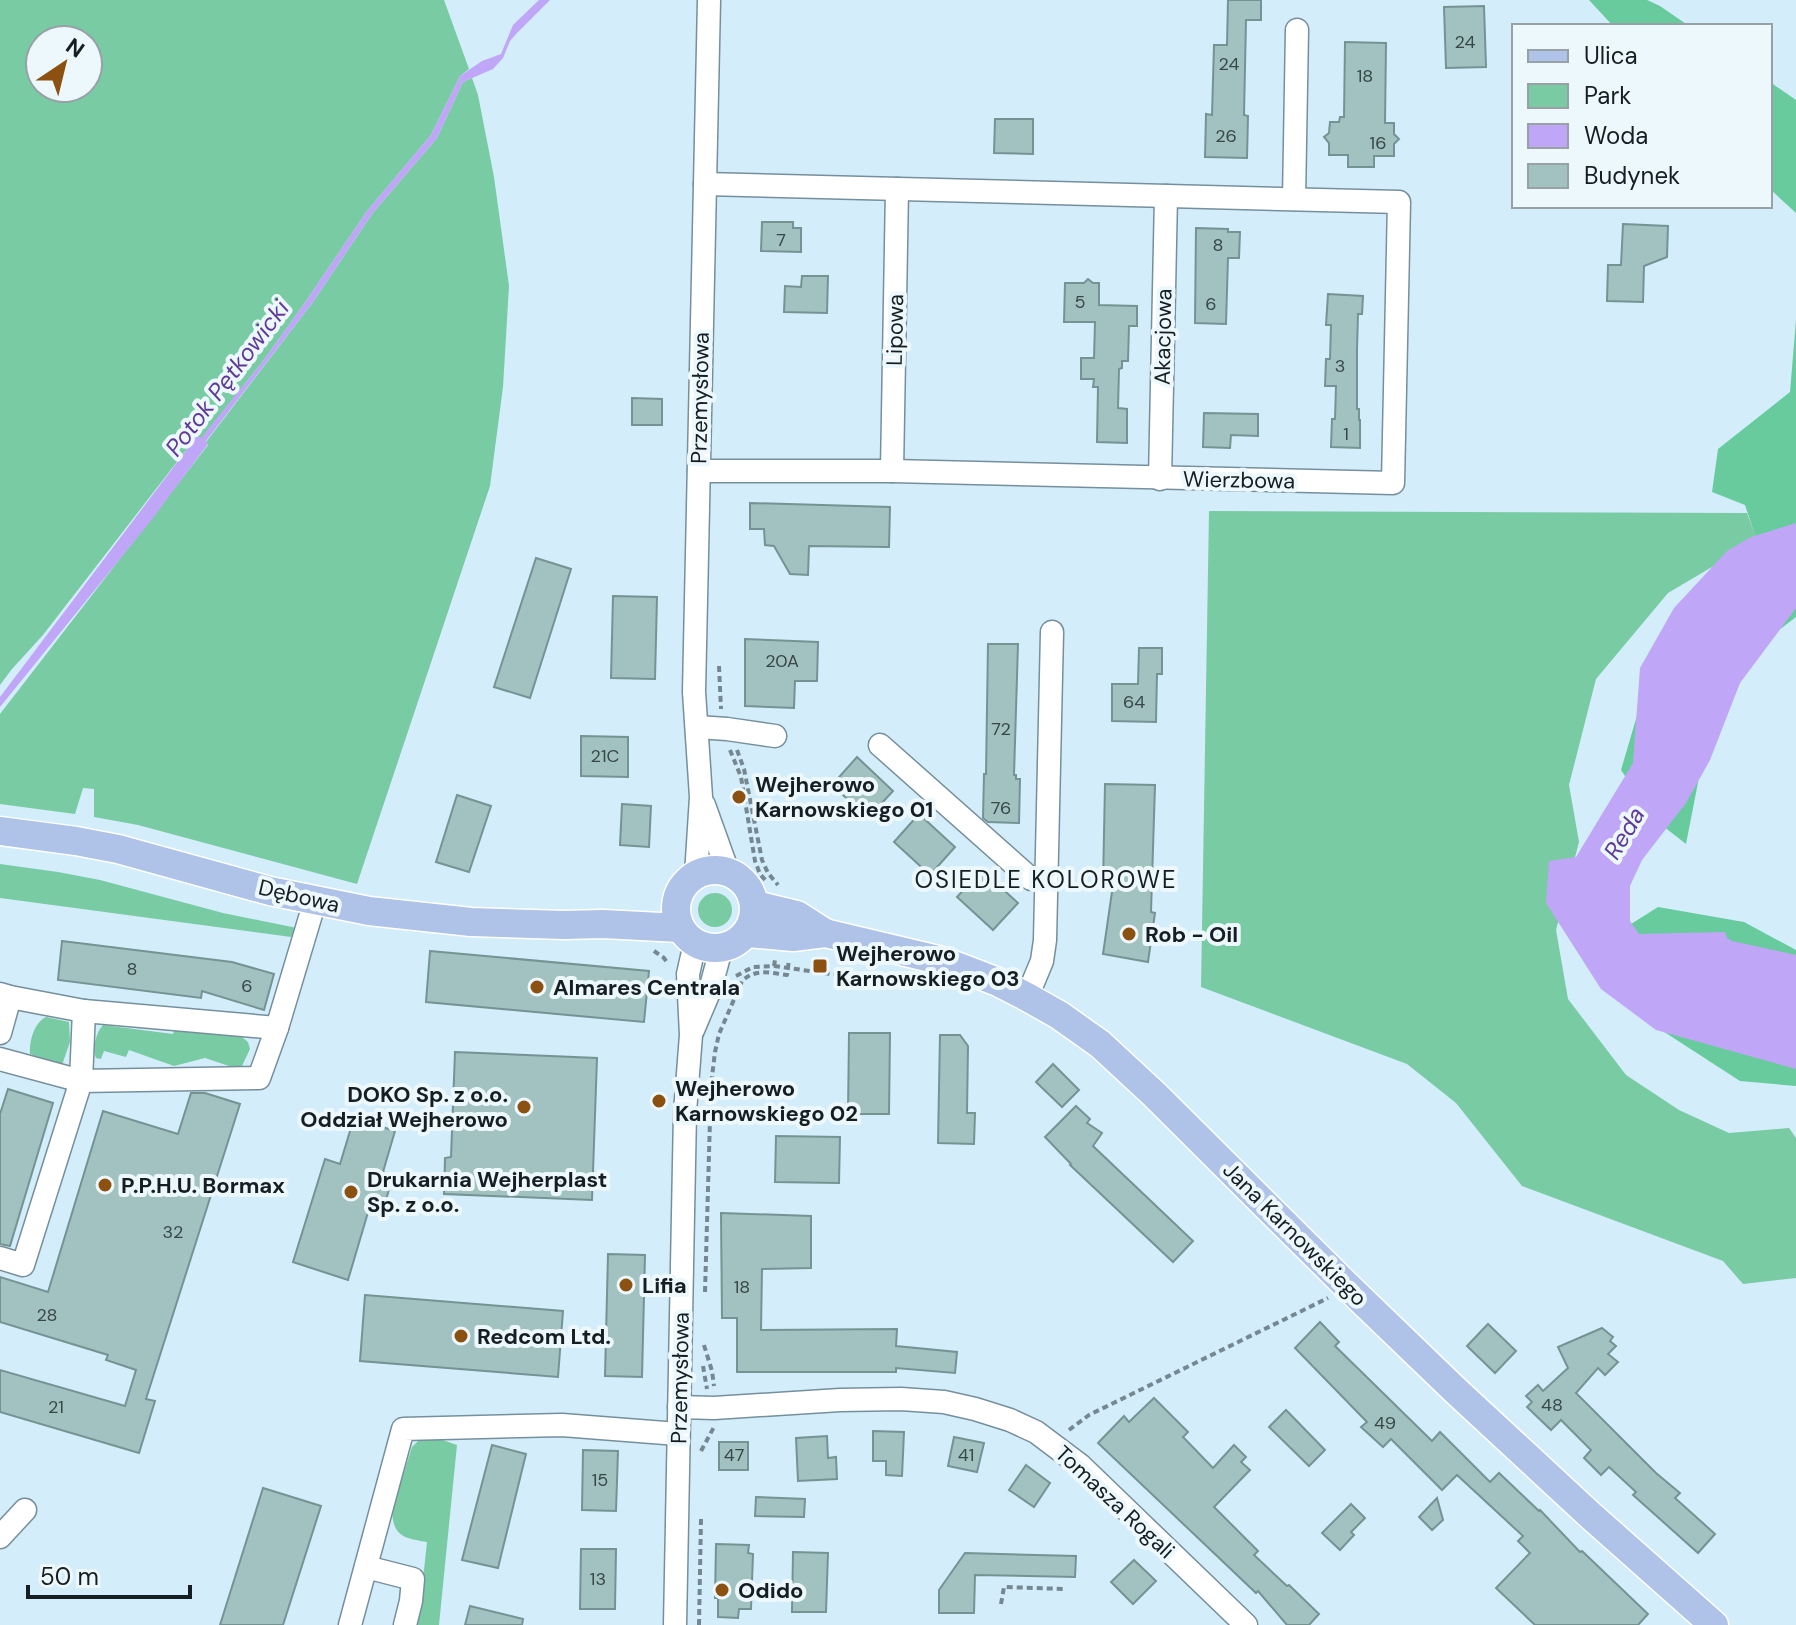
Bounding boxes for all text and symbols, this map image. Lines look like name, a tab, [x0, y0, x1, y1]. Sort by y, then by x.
north arrow	[24, 24, 104, 104]
legend	[1512, 24, 1772, 208]
house number: 24	[1455, 30, 1476, 54]
text: N	[60, 32, 90, 65]
text: Ulica	[1584, 40, 1638, 71]
house number: 24	[1219, 52, 1240, 76]
house number: 18	[1357, 64, 1373, 88]
text: Park	[1584, 80, 1631, 111]
text: Woda	[1584, 120, 1648, 151]
house number: 26	[1215, 124, 1237, 148]
house number: 16	[1370, 131, 1386, 155]
text: Budynek	[1584, 160, 1680, 191]
house number: 7	[776, 228, 786, 252]
house number: 8	[1213, 233, 1223, 257]
street label: Akacjowa	[1148, 289, 1178, 385]
house number: 5	[1075, 290, 1085, 314]
house number: 6	[1205, 292, 1217, 316]
water label: Potok Pętkowicki	[158, 293, 297, 462]
street label: Lipowa	[880, 294, 910, 366]
street label: Przemysłowa	[684, 332, 716, 464]
house number: 3	[1335, 354, 1345, 378]
house number: 1	[1343, 422, 1349, 446]
street label: Wierzbowa	[1183, 465, 1295, 495]
house number: 20A	[765, 649, 799, 673]
house number: 64	[1123, 690, 1145, 714]
house number: 72	[991, 717, 1011, 741]
house number: 21C	[591, 744, 620, 768]
place label: Wejherowo Karnowskiego 01	[755, 770, 933, 824]
marker: Wejherowo Karnowskiego 01	[730, 788, 748, 806]
house number: 76	[991, 796, 1011, 820]
water label: Reda	[1596, 801, 1652, 865]
district label: OSIEDLE KOLOROWE	[914, 864, 1178, 895]
street label: Dębowa	[256, 873, 342, 919]
place label: Rob - Oil	[1145, 920, 1238, 949]
marker: Rob - Oil	[1120, 925, 1138, 943]
place label: Wejherowo Karnowskiego 03	[836, 939, 1020, 993]
house number: 8	[127, 957, 137, 981]
marker: Wejherowo Karnowskiego 03	[811, 957, 829, 975]
place label: Almares Centrala	[553, 973, 740, 1002]
house number: 6	[241, 974, 253, 998]
marker: Almares Centrala	[528, 978, 546, 996]
place label: Wejherowo Karnowskiego 02	[675, 1074, 858, 1128]
place label: DOKO Sp. z o.o. Oddział Wejherowo	[300, 1080, 508, 1134]
marker: Wejherowo Karnowskiego 02	[650, 1092, 668, 1110]
marker: DOKO Sp. z o.o. Oddział Wejherowo	[515, 1098, 533, 1116]
street label: Jana Karnowskiego	[1217, 1156, 1373, 1312]
place label: Drukarnia Wejherplast Sp. z o.o.	[367, 1165, 607, 1219]
place label: P.P.H.U. Bormax	[121, 1171, 285, 1200]
marker: P.P.H.U. Bormax	[96, 1176, 114, 1194]
marker: Drukarnia Wejherplast Sp. z o.o.	[342, 1183, 360, 1201]
house number: 32	[162, 1220, 184, 1244]
place label: Lifia	[642, 1271, 687, 1300]
house number: 18	[734, 1275, 750, 1299]
marker: Lifia	[617, 1276, 635, 1294]
house number: 28	[36, 1303, 58, 1327]
street label: Przemysłowa	[664, 1312, 696, 1444]
place label: Redcom Ltd.	[477, 1322, 611, 1351]
marker: Redcom Ltd.	[452, 1327, 470, 1345]
house number: 48	[1541, 1393, 1563, 1417]
house number: 21	[48, 1395, 64, 1419]
house number: 49	[1374, 1411, 1396, 1435]
street label: Tomasza Rogali	[1049, 1439, 1181, 1565]
house number: 47	[724, 1443, 744, 1467]
house number: 41	[958, 1443, 974, 1467]
house number: 15	[592, 1468, 608, 1492]
scale bar	[28, 1549, 190, 1599]
text: 50 m	[40, 1561, 99, 1592]
house number: 13	[590, 1567, 606, 1591]
place label: Odido	[738, 1576, 804, 1605]
marker: Odido	[713, 1581, 731, 1599]

